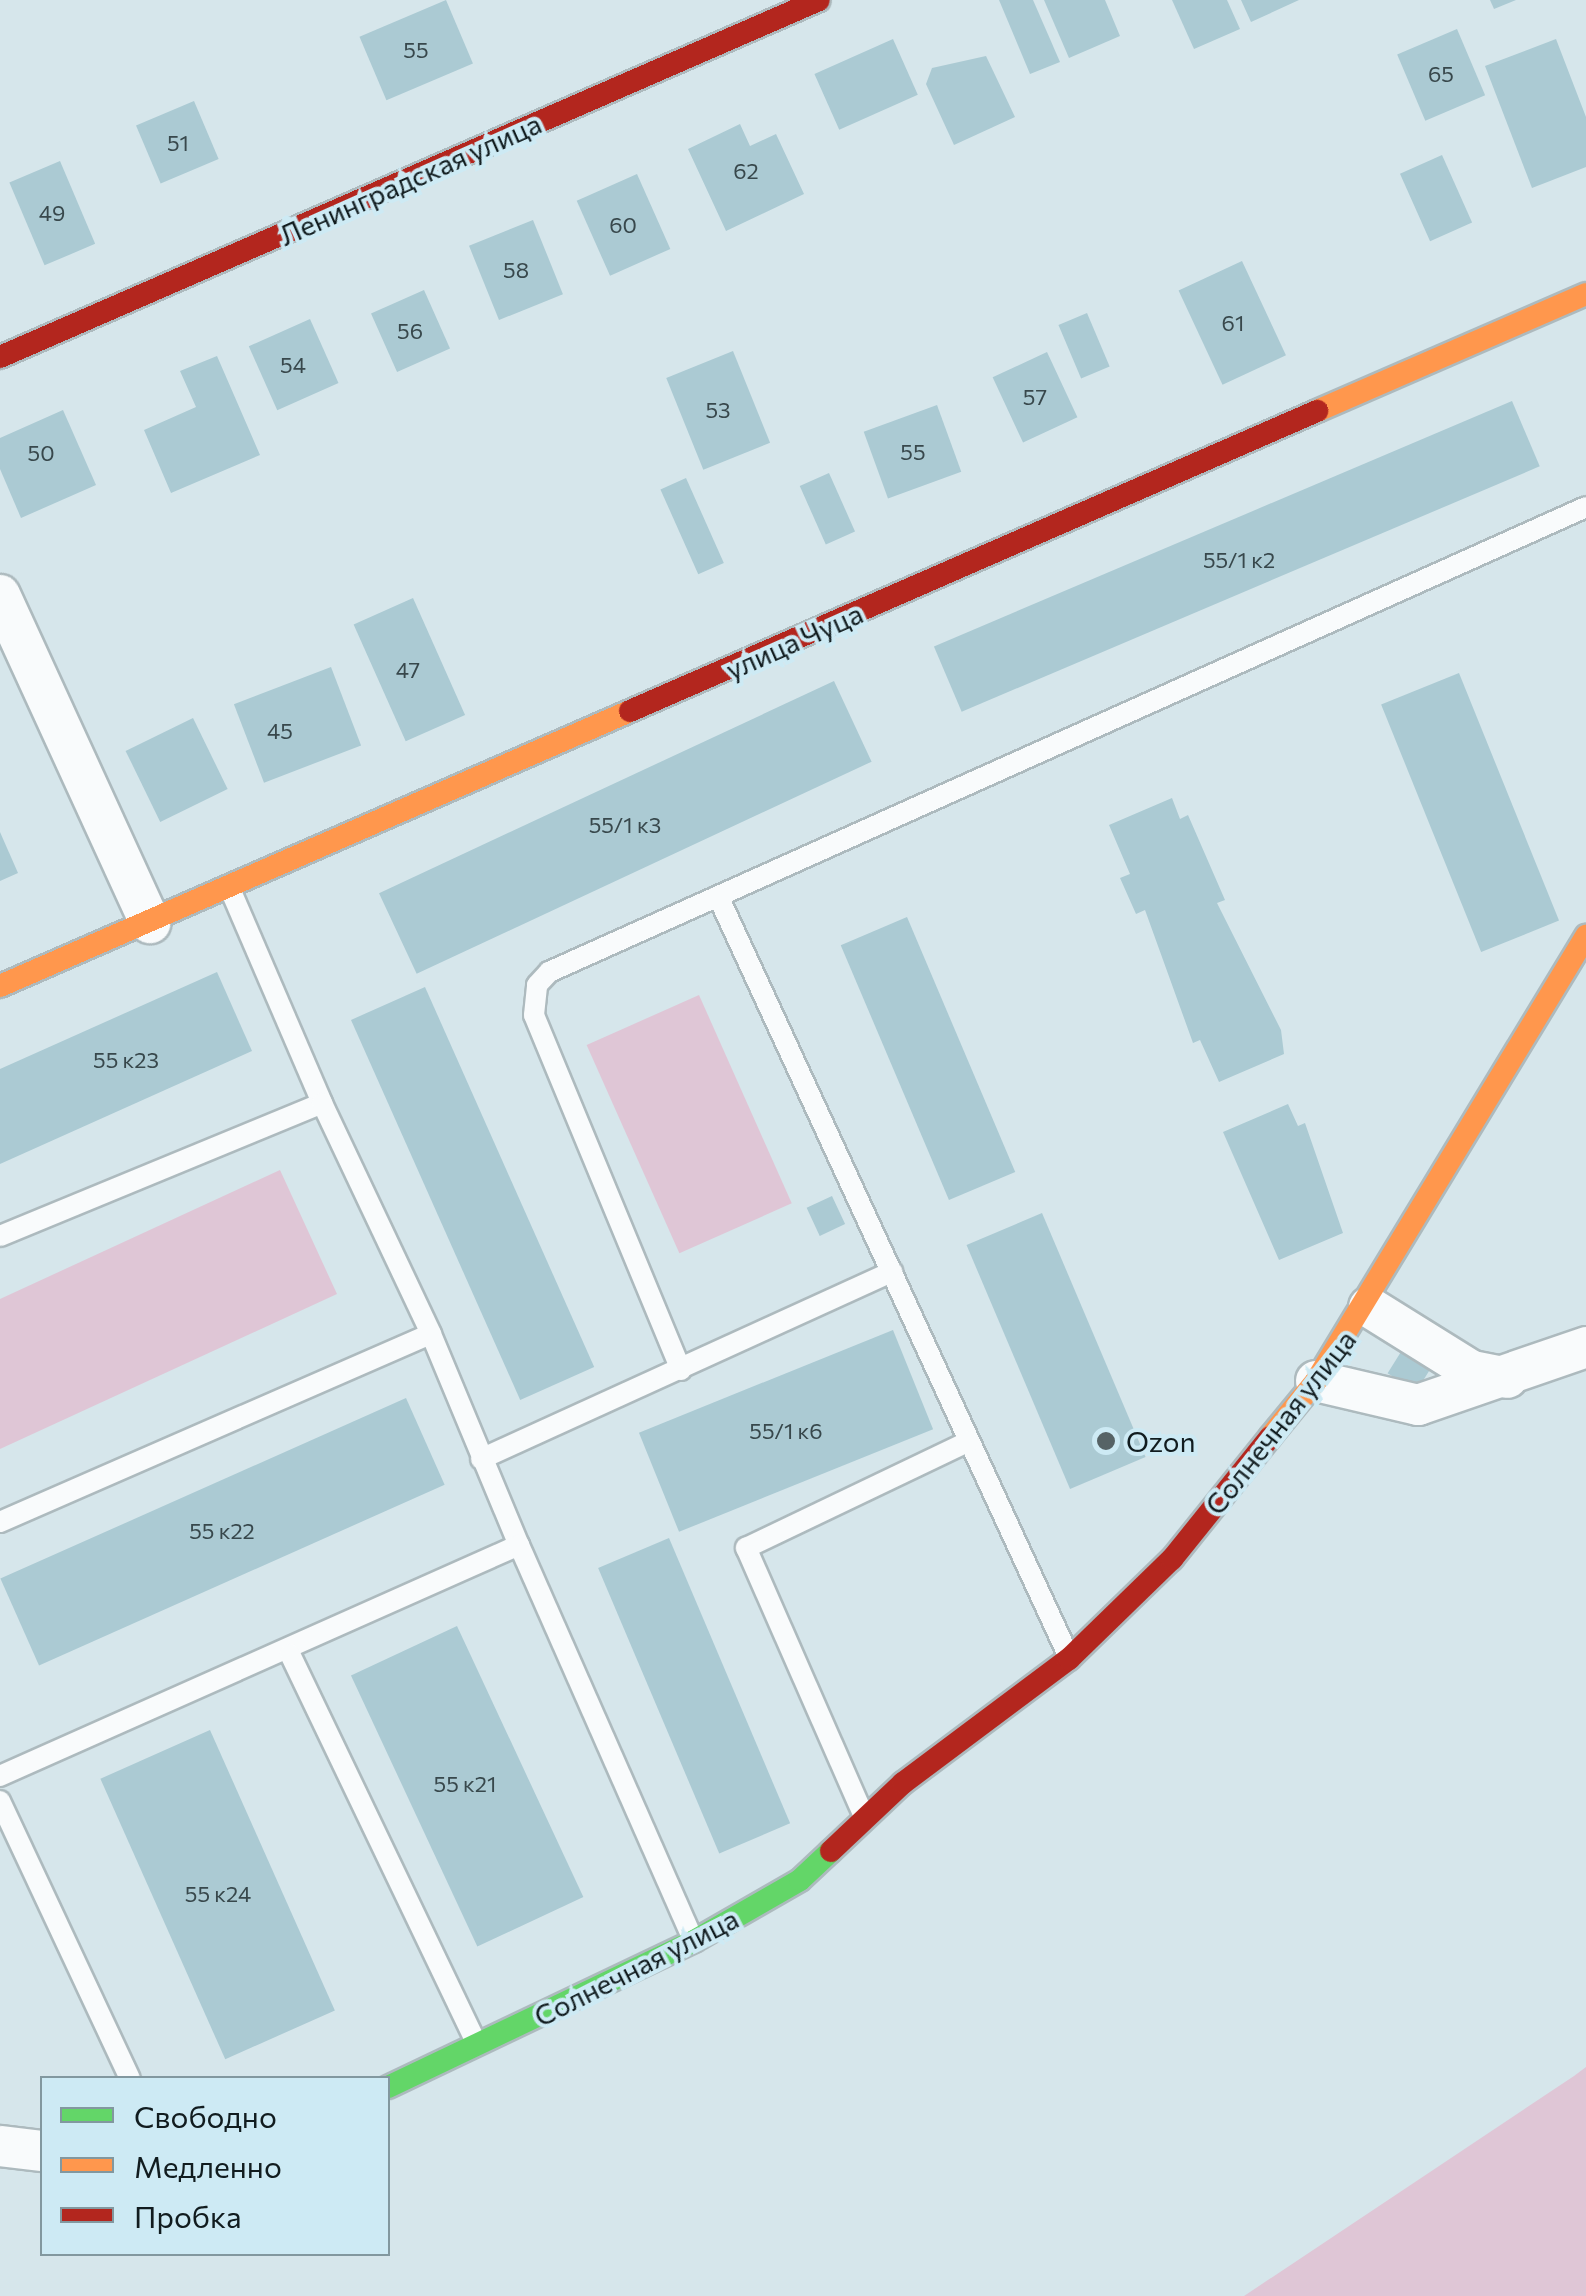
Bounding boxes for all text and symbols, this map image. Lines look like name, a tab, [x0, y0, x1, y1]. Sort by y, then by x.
house number: 55	[403, 37, 429, 63]
house number: 65	[1428, 61, 1454, 87]
street label: Ленинградская улица	[274, 106, 546, 252]
house number: 51	[167, 130, 189, 156]
house number: 62	[733, 158, 759, 184]
house number: 49	[39, 200, 65, 226]
house number: 60	[609, 212, 637, 238]
house number: 58	[503, 257, 529, 283]
house number: 61	[1222, 310, 1244, 336]
house number: 56	[397, 318, 423, 344]
house number: 54	[280, 352, 306, 378]
house number: 57	[1023, 384, 1047, 410]
house number: 53	[705, 397, 731, 423]
house number: 55	[900, 439, 926, 465]
house number: 50	[28, 440, 54, 466]
house number: 55/1 к2	[1203, 547, 1275, 573]
street label: улица Чуца	[720, 596, 868, 686]
house number: 47	[396, 657, 420, 683]
house number: 45	[267, 718, 293, 744]
house number: 55/1 к3	[589, 812, 661, 838]
house number: 55 к23	[93, 1047, 159, 1073]
street label: Солнечная улица	[1198, 1323, 1362, 1521]
house number: 55/1 к6	[749, 1418, 823, 1444]
place label: Ozon	[1126, 1424, 1196, 1458]
marker: Ozon	[1095, 1430, 1117, 1452]
house number: 55 к22	[189, 1518, 255, 1544]
house number: 55 к21	[434, 1771, 496, 1797]
house number: 55 к24	[185, 1881, 251, 1907]
street label: Солнечная улица	[528, 1901, 744, 2033]
legend	[40, 2076, 390, 2256]
text: Свободно	[134, 2097, 277, 2134]
text: Медленно	[134, 2147, 282, 2184]
text: Пробка	[134, 2197, 242, 2234]

